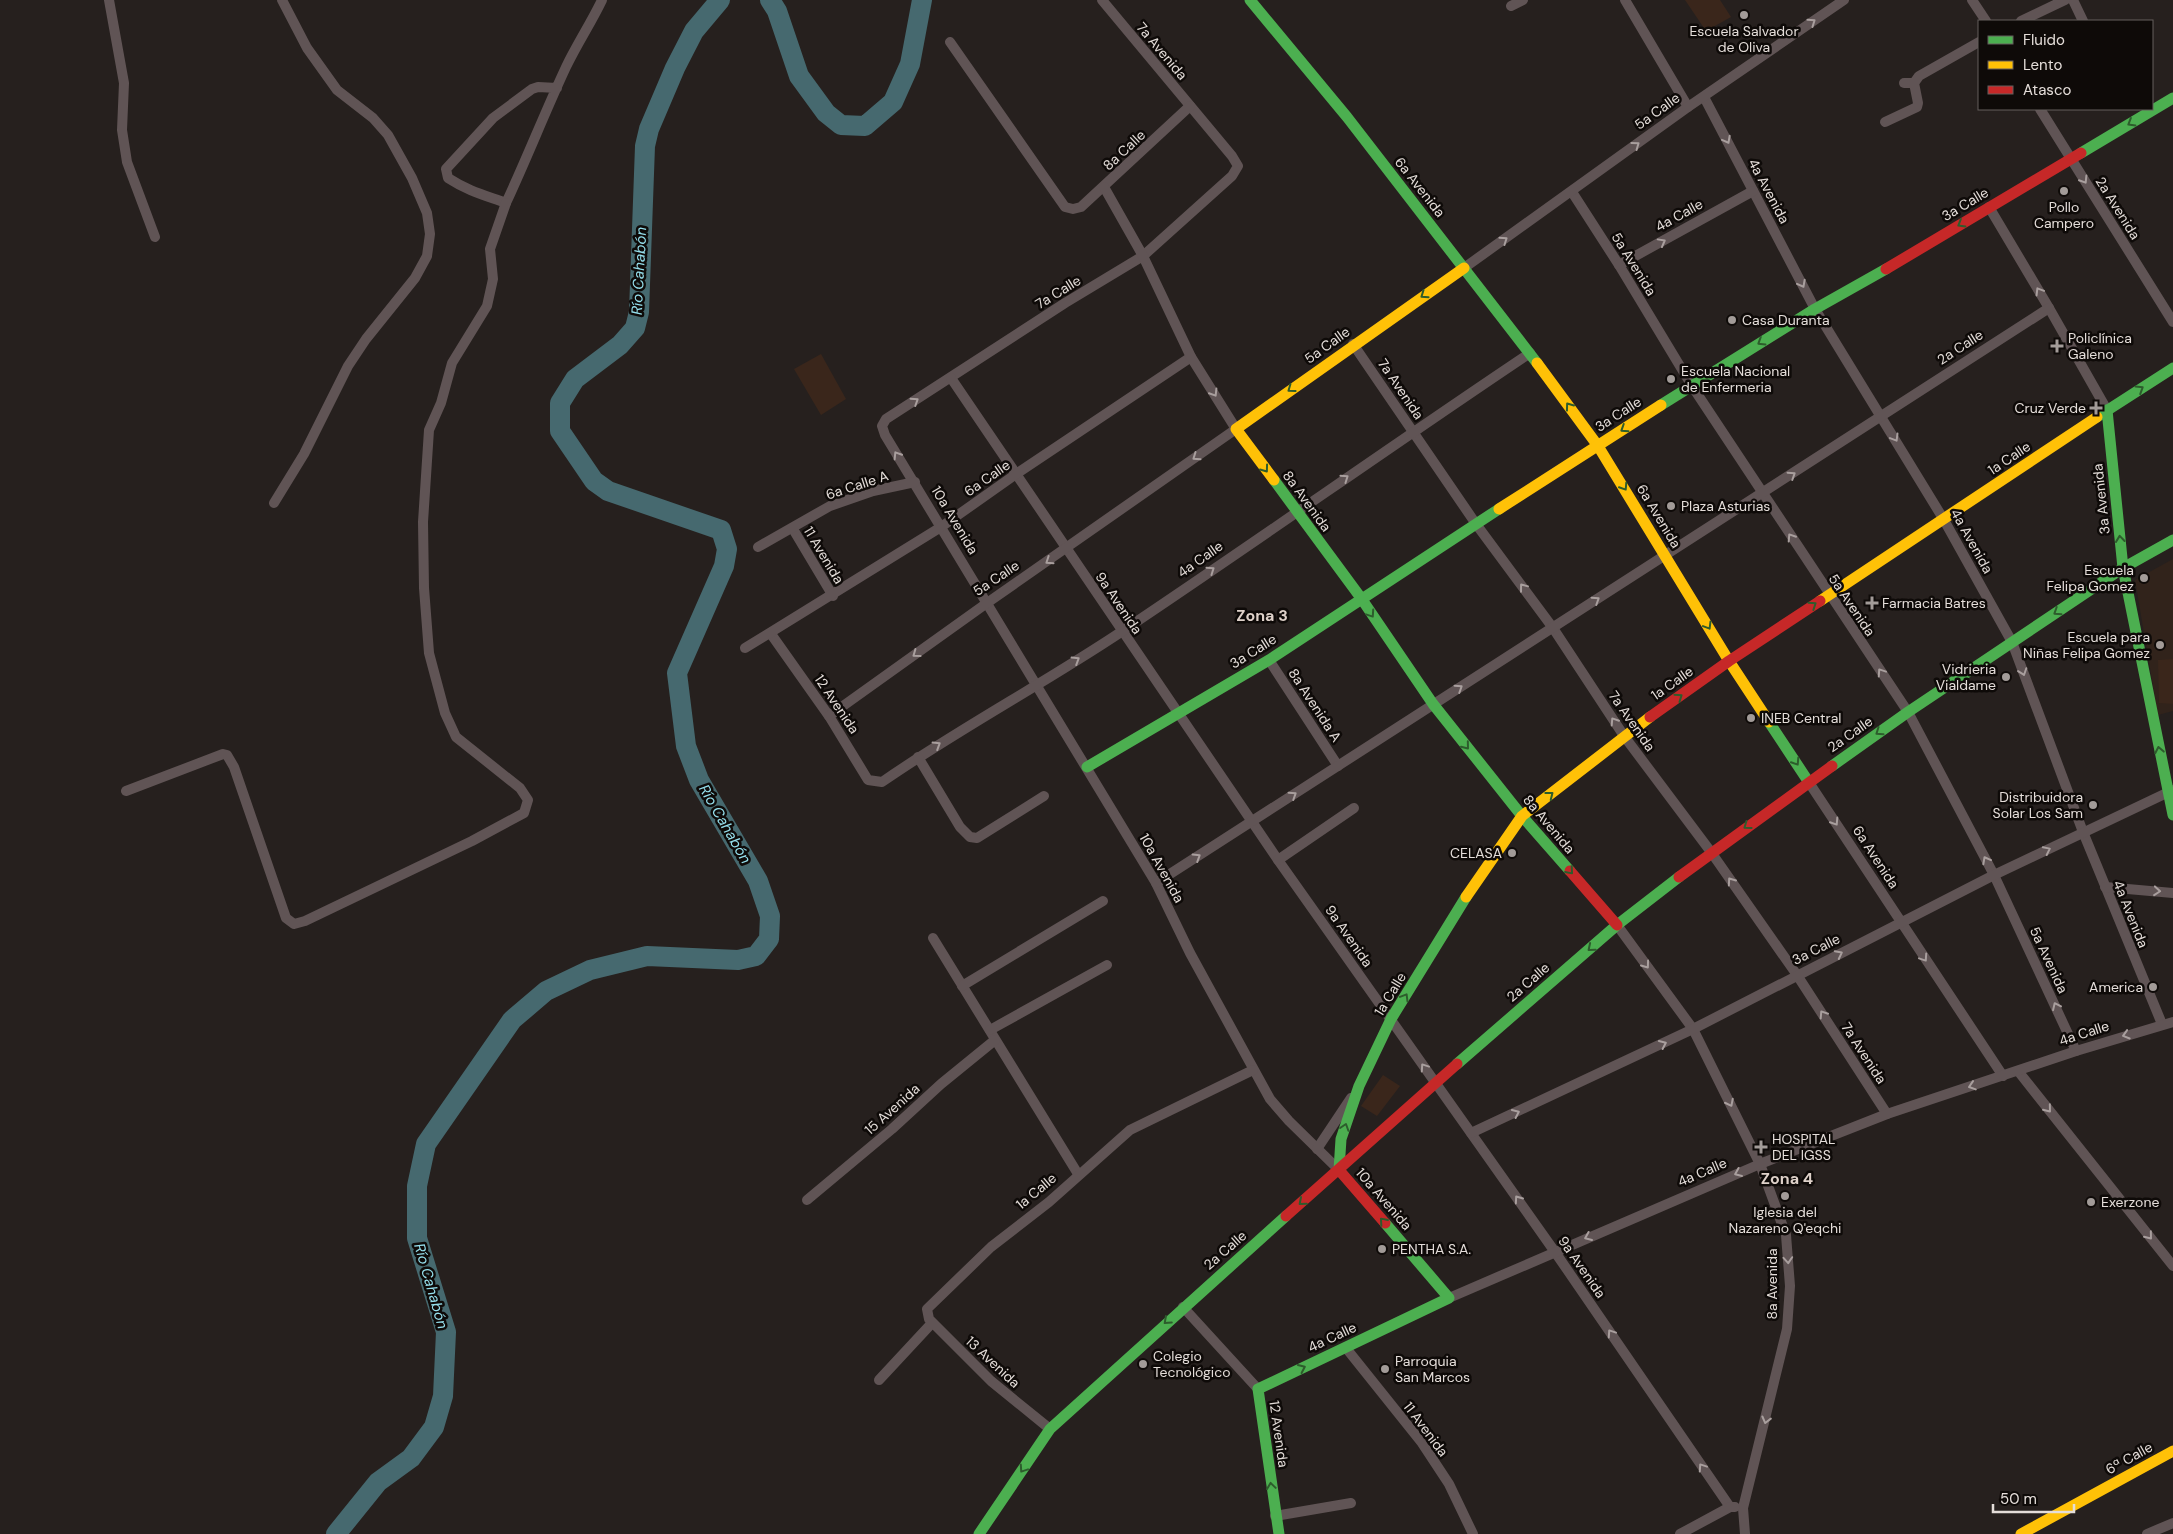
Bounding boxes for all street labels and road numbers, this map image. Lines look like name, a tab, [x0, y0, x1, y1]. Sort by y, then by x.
street label: 7a Avenida	[1133, 19, 1191, 83]
street label: 5a Calle	[1631, 88, 1683, 133]
street label: 8a Calle	[1099, 126, 1149, 174]
street label: 6a Avenida	[1391, 153, 1449, 221]
street label: 4a Avenida	[1744, 155, 1794, 227]
street label: 2a Avenida	[2092, 173, 2144, 243]
street label: 3a Calle	[1938, 183, 1992, 225]
street label: 4a Calle	[1652, 195, 1706, 235]
street label: 5a Avenida	[1607, 229, 1661, 299]
street label: 7a Calle	[1032, 271, 1084, 313]
street label: 5a Calle	[1301, 322, 1353, 367]
street label: 2a Calle	[1934, 325, 1986, 369]
street label: 7a Avenida	[1374, 355, 1428, 423]
street label: 3a Calle	[1592, 392, 1645, 436]
street label: 1a Calle	[1984, 437, 2034, 479]
street label: 6a Calle	[961, 456, 1013, 500]
street label: 3a Avenida	[2088, 463, 2114, 535]
street label: 6a Calle A	[823, 466, 891, 504]
street label: 8a Avenida	[1279, 467, 1335, 535]
street label: 6a Avenida	[1633, 481, 1685, 551]
street label: 10a Avenida	[928, 483, 982, 557]
street label: 4a Avenida	[1947, 505, 1997, 577]
street label: 11 Avenida	[800, 523, 848, 587]
street label: 4a Calle	[1174, 537, 1226, 581]
street label: 5a Calle	[970, 556, 1023, 600]
street label: 9a Avenida	[1092, 568, 1146, 638]
street label: 5a Avenida	[1825, 570, 1879, 640]
street label: 3a Calle	[1226, 630, 1280, 672]
street label: 1a Calle	[1647, 662, 1697, 704]
street label: 8a Avenida A	[1285, 665, 1345, 745]
street label: 12 Avenida	[811, 671, 863, 737]
street label: 7a Avenida	[1605, 687, 1659, 755]
street label: 2a Calle	[1824, 712, 1876, 756]
street label: 8a Avenida	[1519, 791, 1579, 857]
street label: 6a Avenida	[1849, 822, 1903, 892]
street label: 10a Avenida	[1136, 830, 1188, 906]
street label: 4a Avenida	[2109, 878, 2153, 950]
street label: 9a Avenida	[1321, 902, 1377, 970]
street label: 5a Avenida	[2026, 924, 2072, 996]
street label: 3a Calle	[1789, 929, 1843, 969]
street label: 2a Calle	[1503, 958, 1553, 1006]
street label: 1a Calle	[1370, 969, 1410, 1019]
street label: 4a Calle	[2057, 1016, 2111, 1050]
street label: 7a Avenida	[1837, 1019, 1891, 1087]
street label: 15 Avenida	[861, 1080, 923, 1138]
street label: 4a Calle	[1675, 1154, 1729, 1190]
street label: 10a Avenida	[1352, 1164, 1416, 1234]
street label: 1a Calle	[1012, 1169, 1060, 1213]
street label: 2a Calle	[1200, 1226, 1250, 1274]
street label: 9a Avenida	[1554, 1233, 1610, 1301]
street label: 8a Avenida	[1763, 1248, 1781, 1320]
street label: 4a Calle	[1305, 1318, 1359, 1356]
street label: 13 Avenida	[962, 1332, 1024, 1392]
street label: 11 Avenida	[1400, 1398, 1452, 1460]
street label: 12 Avenida	[1265, 1399, 1293, 1469]
street label: 6ª Calle	[2102, 1438, 2156, 1478]

